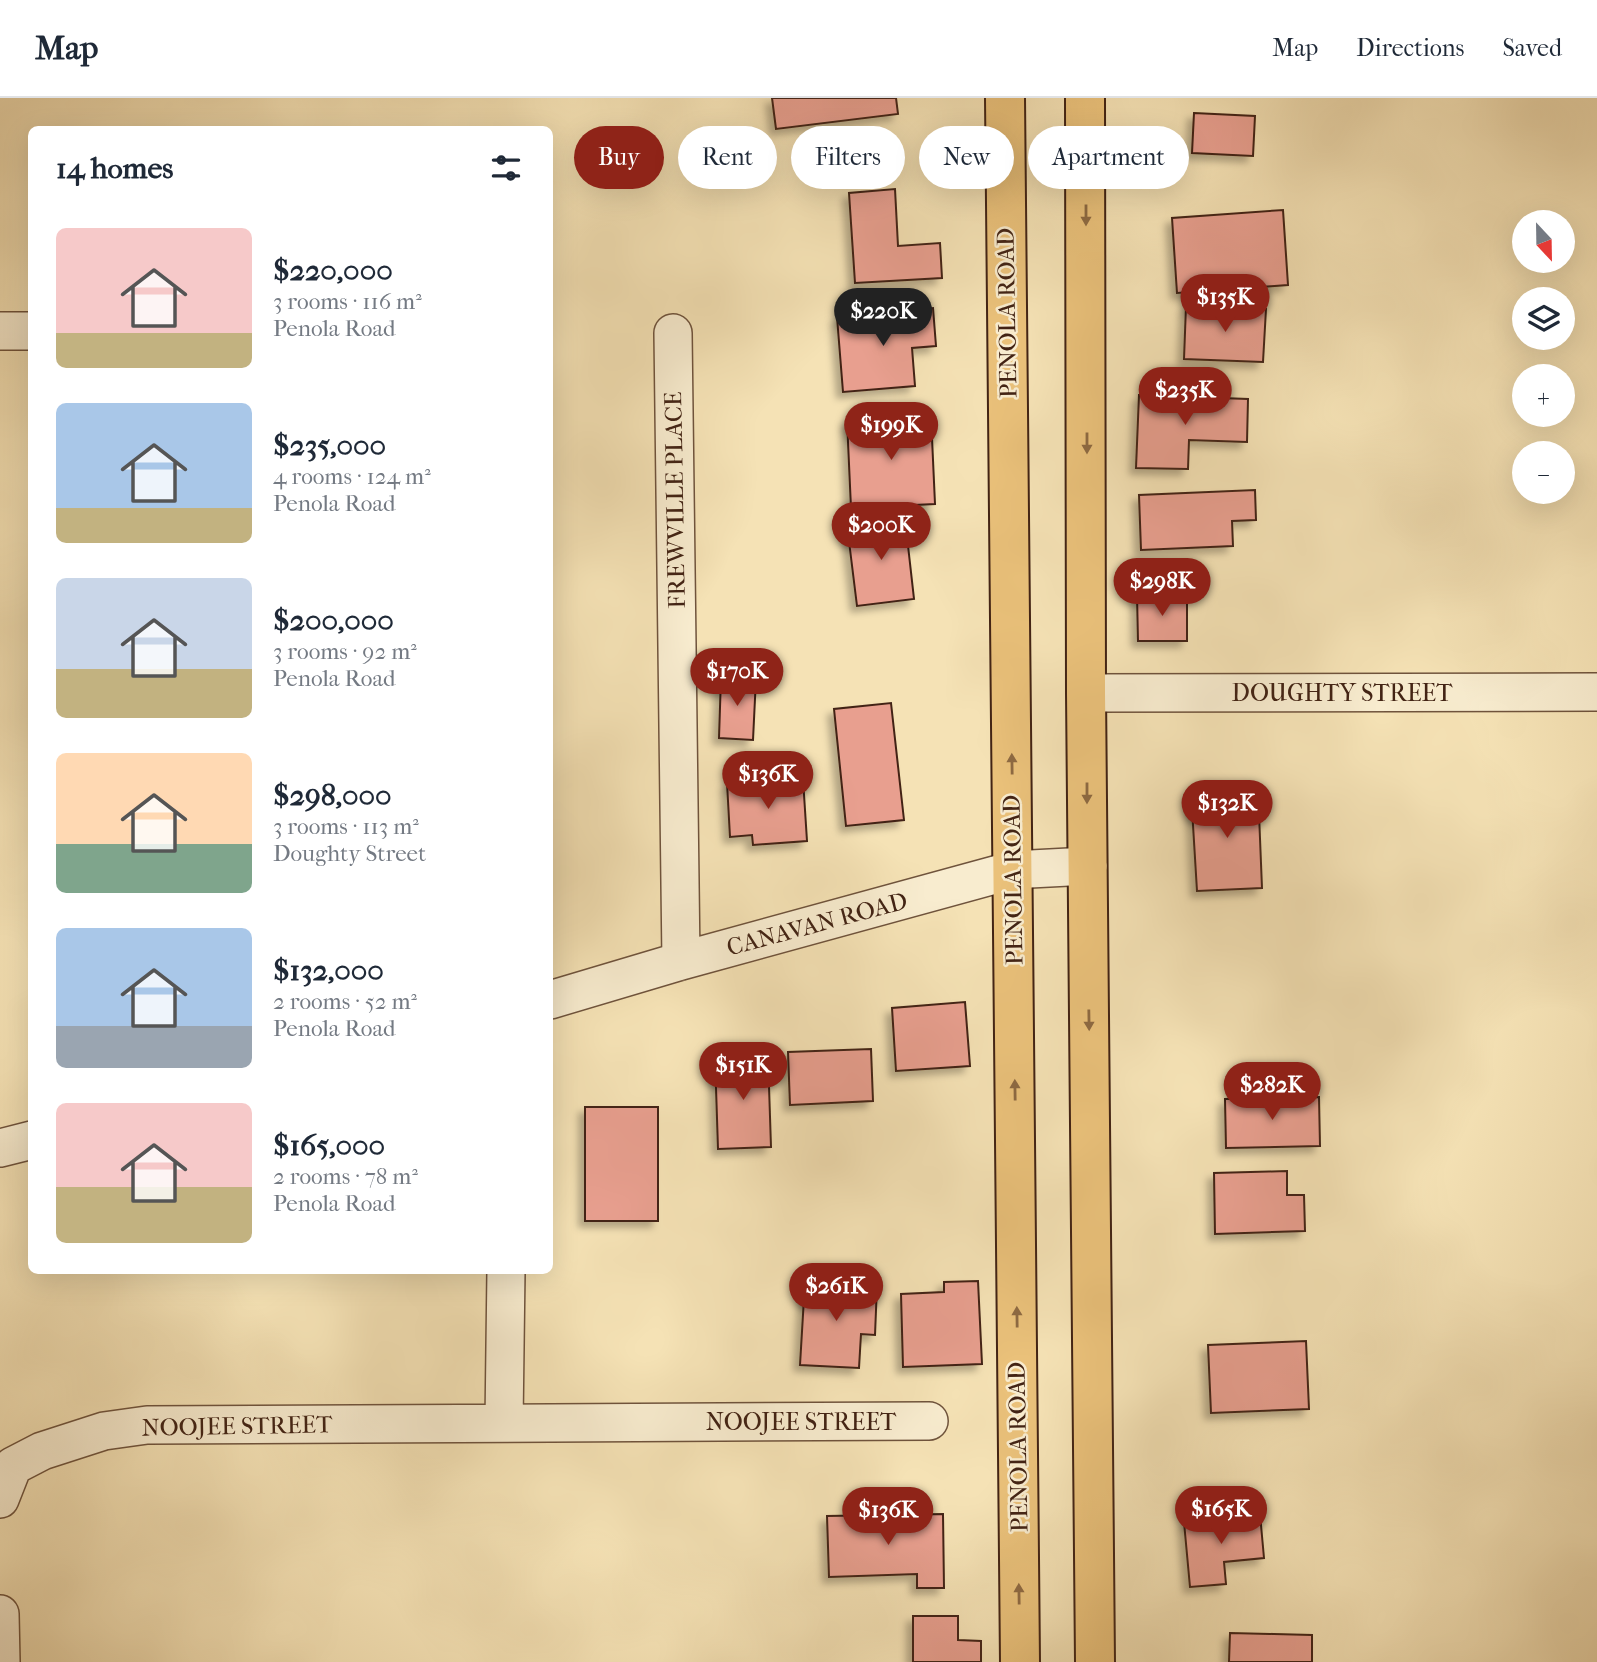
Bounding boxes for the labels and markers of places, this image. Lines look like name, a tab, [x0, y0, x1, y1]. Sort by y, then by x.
pin: $135K	[1176, 274, 1274, 334]
pin: $220K	[834, 288, 932, 348]
pin: $235K	[1136, 368, 1234, 427]
pin: $199K	[842, 402, 940, 462]
pin: $200K	[832, 503, 930, 562]
pin: $298K	[1113, 559, 1211, 618]
pin: $170K	[688, 648, 786, 708]
pin: $136K	[719, 752, 817, 811]
pin: $132K	[1178, 780, 1276, 840]
pin: $151K	[694, 1042, 792, 1102]
pin: $282K	[1223, 1062, 1321, 1122]
pin: $261K	[787, 1264, 885, 1323]
pin: $165K	[1172, 1486, 1270, 1546]
pin: $136K	[839, 1488, 937, 1547]

